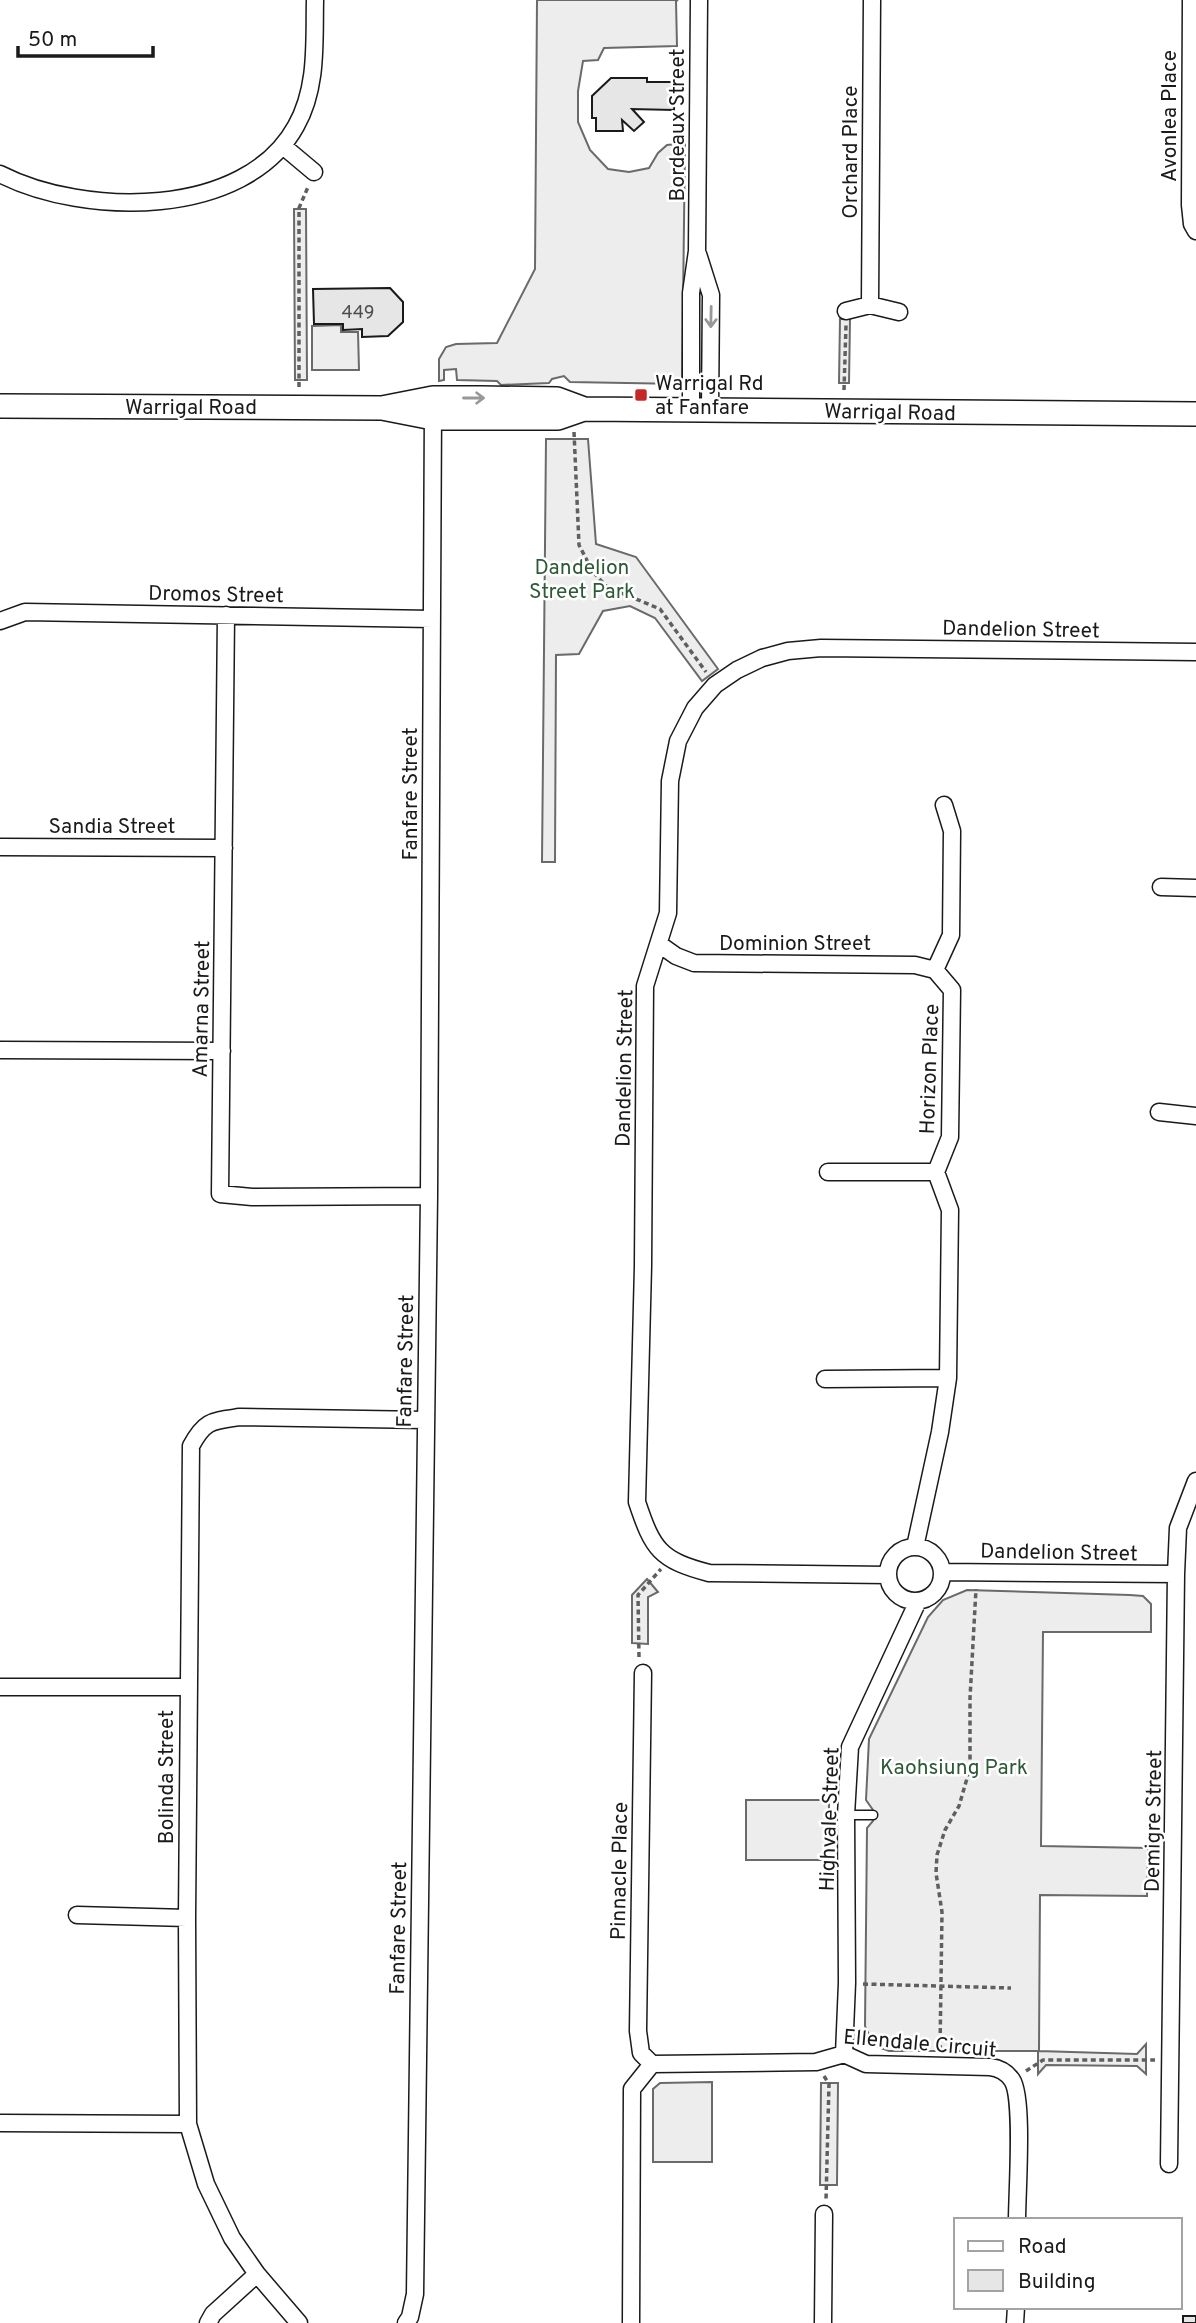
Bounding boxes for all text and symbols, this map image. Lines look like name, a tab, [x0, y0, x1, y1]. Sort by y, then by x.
scale bar	[18, 14, 152, 58]
text: 50 m	[28, 27, 77, 54]
street label: Bordeaux Street	[665, 49, 692, 201]
street label: Avonlea Place	[1157, 50, 1184, 182]
street label: Orchard Place	[838, 85, 865, 219]
house number: 449	[342, 302, 374, 325]
one-way arrow	[704, 306, 718, 329]
place label: Warrigal Rd at Fanfare	[655, 371, 764, 422]
marker: Warrigal Rd at Fanfare	[633, 387, 649, 403]
one-way arrow	[462, 391, 485, 405]
street label: Warrigal Road	[125, 395, 257, 422]
street label: Warrigal Road	[824, 399, 956, 428]
park label: Dandelion Street Park	[529, 555, 635, 606]
street label: Dromos Street	[148, 581, 284, 610]
street label: Dandelion Street	[942, 616, 1100, 645]
street label: Fanfare Street	[398, 727, 425, 861]
street label: Sandia Street	[49, 814, 175, 841]
street label: Dominion Street	[719, 931, 871, 958]
street label: Amarna Street	[188, 940, 217, 1078]
street label: Dandelion Street	[611, 989, 640, 1147]
street label: Horizon Place	[915, 1003, 946, 1135]
street label: Fanfare Street	[392, 1294, 421, 1428]
street label: Dandelion Street	[980, 1539, 1138, 1568]
street label: Bolinda Street	[154, 1710, 181, 1844]
street label: Highvale Street	[814, 1746, 847, 1892]
street label: Demigre Street	[1140, 1750, 1169, 1892]
park label: Kaohsiung Park	[880, 1755, 1028, 1782]
street label: Pinnacle Place	[606, 1802, 635, 1940]
street label: Fanfare Street	[385, 1861, 414, 1995]
street label: Ellendale Circuit	[842, 2024, 998, 2065]
legend	[954, 2218, 1182, 2309]
text: Road	[1018, 2234, 1067, 2261]
text: Building	[1018, 2269, 1096, 2296]

